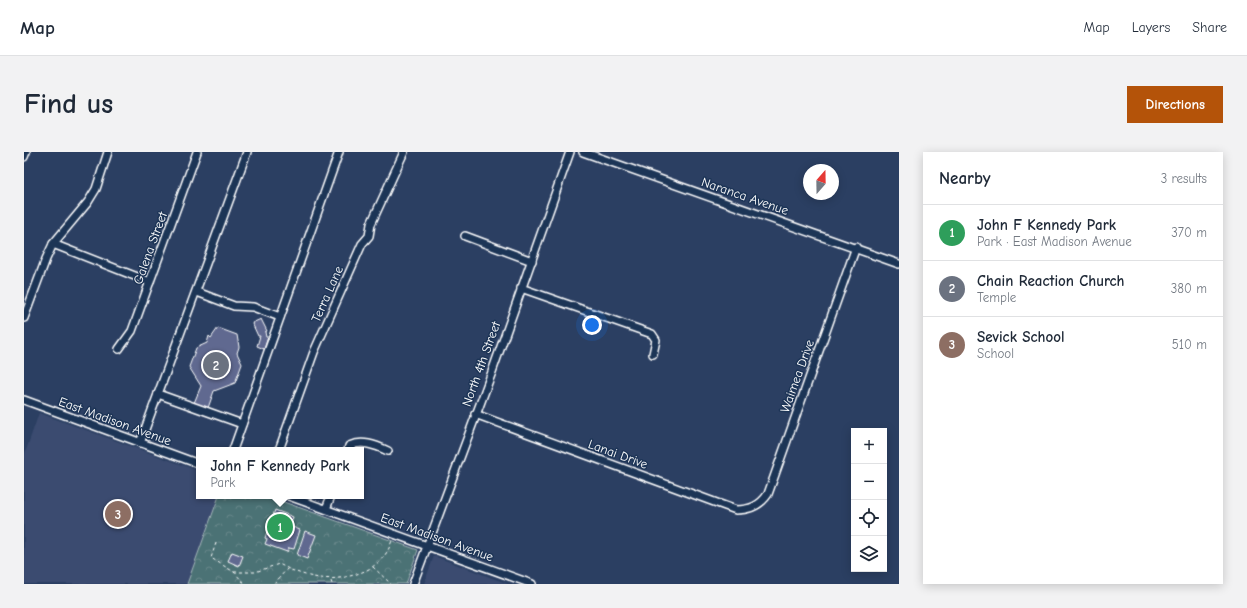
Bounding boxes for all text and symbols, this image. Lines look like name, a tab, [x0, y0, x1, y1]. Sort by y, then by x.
text: Map	[20, 17, 55, 39]
text: Map	[1083, 19, 1110, 36]
text: Layers	[1132, 19, 1170, 36]
text: Share	[1192, 19, 1227, 36]
button: Directions	[1127, 86, 1223, 123]
text: Find us	[24, 88, 113, 120]
north arrow	[803, 164, 839, 200]
text: Nearby	[939, 169, 990, 188]
text: 3 results	[1161, 171, 1207, 186]
street label: Naranca Avenue	[700, 174, 791, 218]
street label: Galena Street	[130, 208, 171, 286]
text: John F Kennedy Park	[977, 216, 1116, 234]
text: 1	[949, 225, 955, 240]
text: 370 m	[1171, 225, 1207, 240]
text: Park · East Madison Avenue	[977, 234, 1132, 249]
street label: Terra Lane	[308, 263, 346, 324]
text: Chain Reaction Church	[977, 272, 1125, 290]
text: 2	[949, 281, 955, 296]
text: 380 m	[1171, 281, 1207, 296]
text: Temple	[977, 290, 1016, 305]
your location	[582, 315, 602, 335]
street label: North 4th Street	[459, 318, 504, 409]
text: Sevick School	[977, 328, 1064, 346]
street label: Waimea Drive	[777, 337, 817, 414]
text: 3	[949, 337, 955, 352]
text: 510 m	[1172, 337, 1207, 352]
text: School	[977, 346, 1014, 361]
pin: 2	[203, 350, 229, 380]
street label: East Madison Avenue	[57, 394, 174, 449]
map controls	[851, 428, 887, 572]
button: +	[851, 428, 887, 464]
street label: Lanai Drive	[586, 436, 650, 472]
popup	[196, 447, 364, 499]
text: John F Kennedy Park	[210, 457, 350, 475]
button: −	[851, 464, 887, 500]
text: Park	[210, 475, 235, 490]
pin: 3	[105, 499, 131, 529]
button: locate	[851, 500, 887, 536]
street label: East Madison Avenue	[379, 510, 496, 565]
pin: 1	[267, 512, 293, 542]
button: layers	[851, 536, 887, 572]

